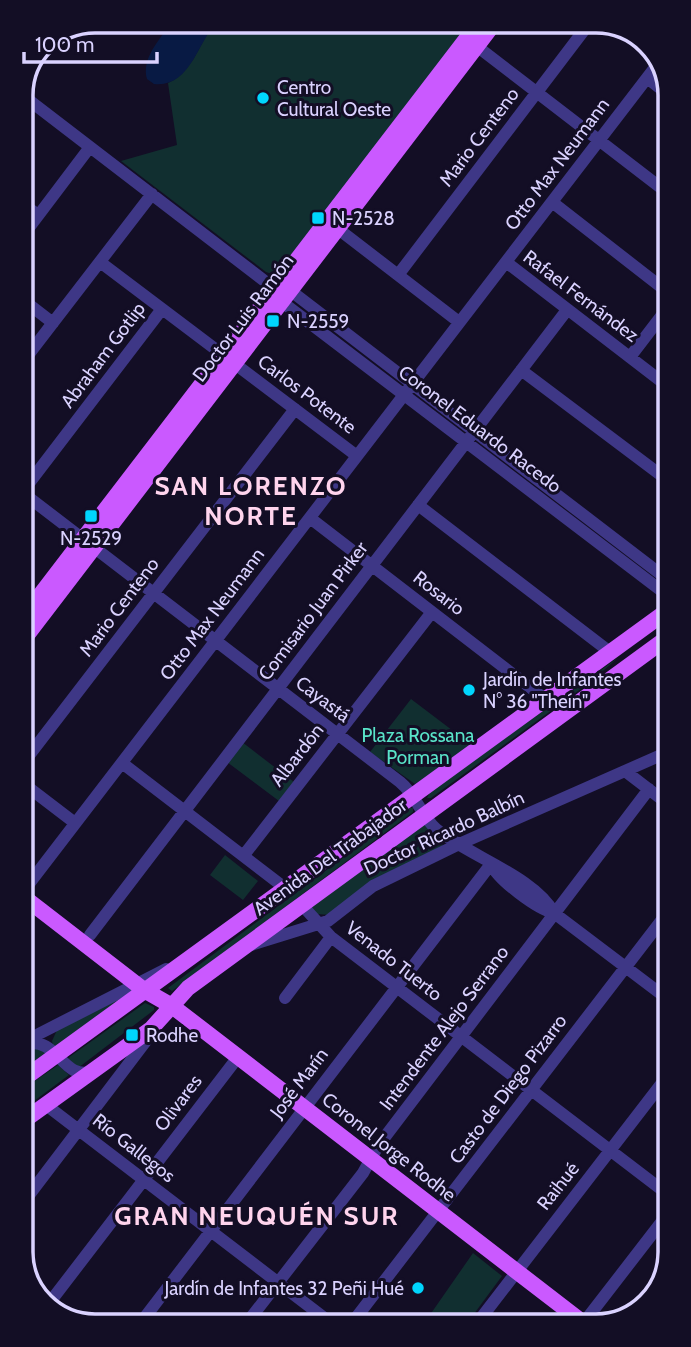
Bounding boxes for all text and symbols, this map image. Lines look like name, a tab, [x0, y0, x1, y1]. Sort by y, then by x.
scale bar	[24, 21, 158, 65]
text: 100 m	[35, 32, 94, 57]
place label: Centro Cultural Oeste	[277, 76, 391, 121]
street label: Mario Centeno	[434, 83, 524, 191]
marker: Centro Cultural Oeste	[255, 90, 271, 106]
street label: Otto Max Neumann	[500, 93, 614, 235]
place label: N-2528	[332, 207, 395, 230]
marker: N-2528	[310, 210, 326, 226]
street label: Rafael Fernández	[519, 245, 643, 347]
street label: Doctor Luis Ramón	[188, 250, 298, 386]
street label: Abraham Gotlip	[56, 298, 150, 412]
place label: N-2559	[287, 310, 349, 333]
marker: N-2559	[265, 313, 281, 329]
street label: Carlos Potente	[253, 350, 361, 439]
street label: Coronel Eduardo Racedo	[394, 360, 566, 498]
district label: SAN LORENZO NORTE	[154, 470, 348, 532]
marker: N-2529	[83, 508, 99, 524]
place label: N-2529	[60, 527, 122, 550]
street label: Comisario Juan Pirker	[253, 537, 373, 685]
street label: Otto Max Neumann	[155, 543, 269, 685]
street label: Mario Centeno	[74, 553, 164, 661]
street label: Rosario	[409, 566, 469, 620]
place label: Jardín de Infantes N° 36 "Theín"	[482, 668, 622, 713]
street label: Cayastá	[291, 671, 355, 727]
marker: Jardín de Infantes N° 36 "Theín"	[461, 682, 477, 698]
street label: Albardón	[265, 719, 329, 791]
park label: Plaza Rossana Porman	[362, 724, 474, 769]
street label: Doctor Ricardo Balbín	[360, 786, 528, 880]
street label: Avenida Del Trabajador	[249, 794, 411, 920]
street label: Venado Tuerto	[341, 916, 447, 1006]
street label: Intendente Alejo Serrano	[375, 941, 513, 1115]
street label: Casto de Diego Pizarro	[444, 1010, 572, 1168]
place label: Rodhe	[146, 1024, 198, 1047]
marker: Rodhe	[124, 1027, 140, 1043]
street label: José Marín	[265, 1043, 333, 1123]
street label: Olivares	[149, 1070, 207, 1136]
street label: Coronel Jorge Rodhe	[317, 1088, 461, 1207]
street label: Río Gallegos	[88, 1109, 180, 1187]
street label: Raihué	[532, 1157, 584, 1215]
district label: GRAN NEUQUÉN SUR	[114, 1200, 400, 1232]
place label: Jardín de Infantes 32 Peñi Hué	[164, 1277, 404, 1300]
marker: Jardín de Infantes 32 Peñi Hué	[410, 1280, 426, 1296]

